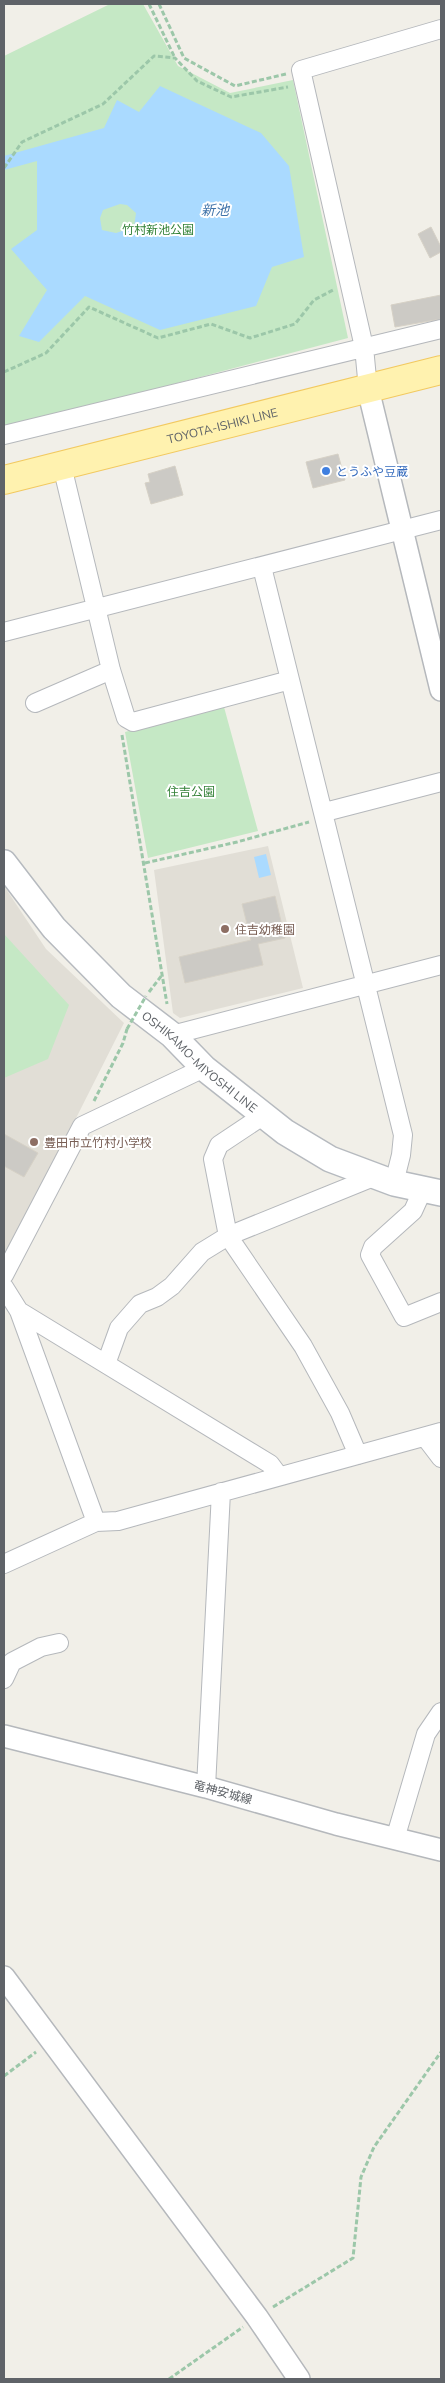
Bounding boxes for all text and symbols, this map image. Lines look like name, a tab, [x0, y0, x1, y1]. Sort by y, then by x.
water label: 新池	[201, 201, 231, 219]
park label: 竹村新池公園	[122, 222, 194, 237]
street label: TOYOTA-ISHIKI LINE	[165, 404, 279, 446]
place label: とうふや豆蔵	[336, 464, 408, 479]
marker: とうふや豆蔵	[320, 465, 332, 477]
park label: 住吉公園	[167, 784, 215, 799]
place label: 住吉幼稚園	[235, 922, 295, 937]
marker: 住吉幼稚園	[219, 923, 231, 935]
street label: OSHIKAMO-MIYOSHI LINE	[139, 1007, 261, 1115]
place label: 豊田市立竹村小学校	[44, 1135, 152, 1150]
marker: 豊田市立竹村小学校	[28, 1136, 40, 1148]
street label: 竜神安城線	[192, 1777, 254, 1807]

